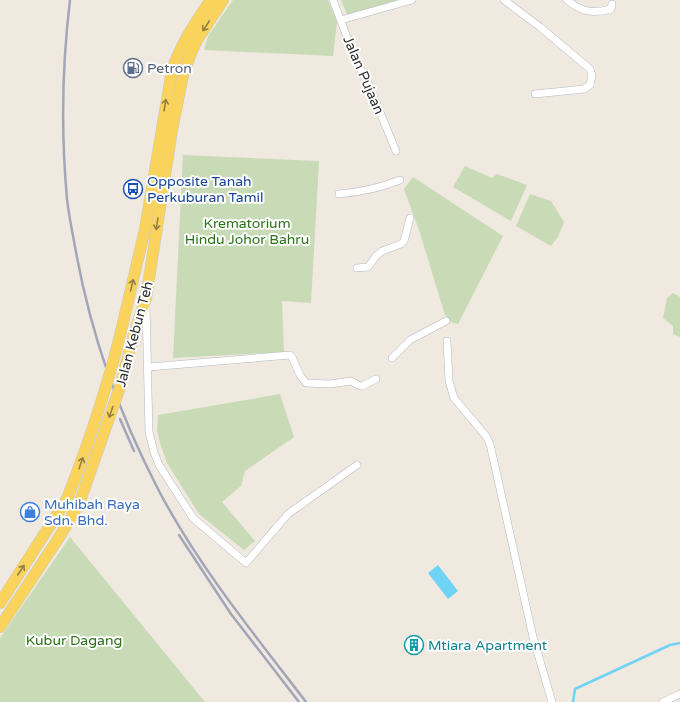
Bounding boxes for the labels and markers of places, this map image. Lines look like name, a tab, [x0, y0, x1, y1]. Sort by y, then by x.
fuel station icon: Petron	[122, 57, 144, 79]
place label: Petron	[147, 60, 192, 77]
place label: Opposite Tanah Perkuburan Tamil	[147, 173, 264, 206]
bus stop icon: Opposite Tanah Perkuburan Tamil	[122, 178, 144, 200]
place label: Muhibah Raya Sdn. Bhd.	[44, 496, 140, 529]
shop icon: Muhibah Raya Sdn. Bhd.	[19, 501, 41, 523]
building icon: Mtiara Apartment	[403, 634, 425, 656]
place label: Mtiara Apartment	[428, 637, 548, 654]

